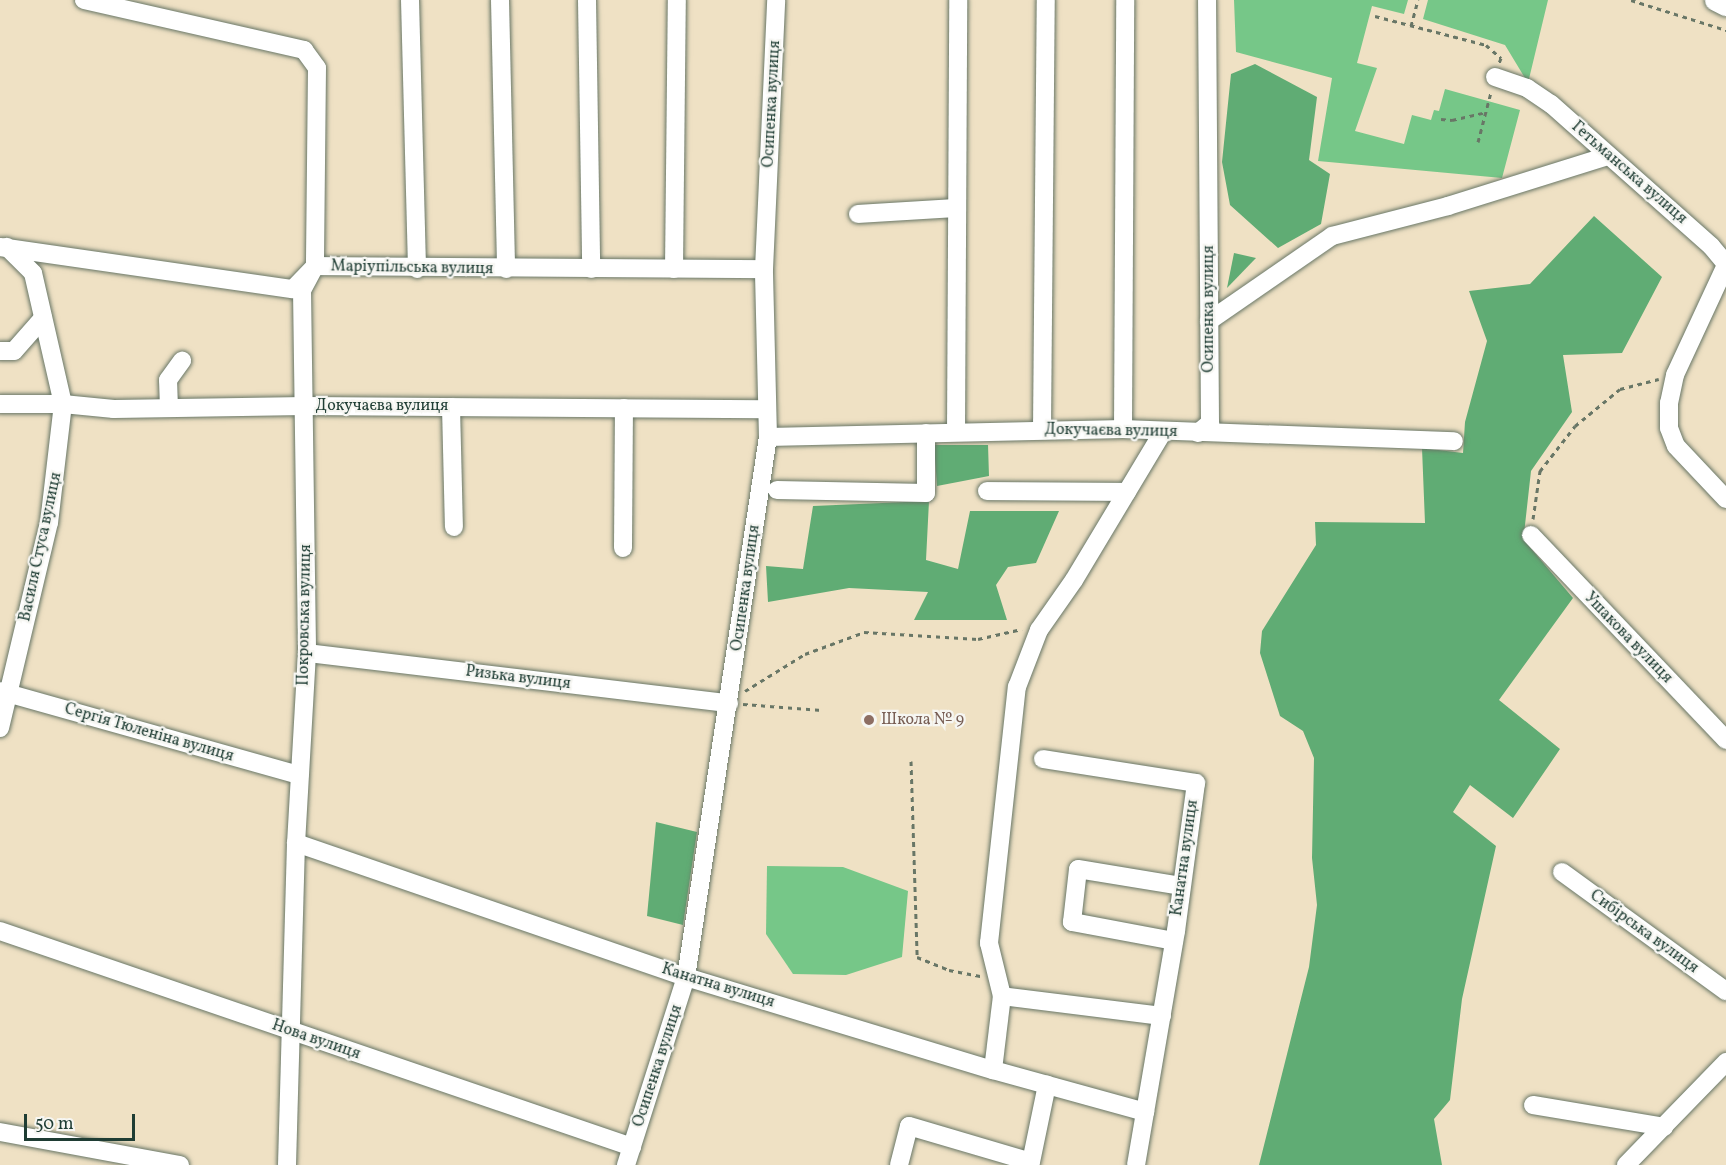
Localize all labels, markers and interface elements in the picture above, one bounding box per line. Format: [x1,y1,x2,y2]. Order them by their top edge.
street label: Осипенка вулиця [759,40,785,168]
street label: Гетьманська вулиця [1567,117,1691,229]
street label: Осипенка вулиця [1199,245,1219,373]
street label: Маріупільська вулиця [331,257,493,279]
street label: Докучаєва вулиця [316,396,448,416]
street label: Докучаєва вулиця [1044,420,1178,442]
street label: Василя Стуса вулиця [16,471,66,623]
street label: Осипенка вулиця [728,524,764,652]
street label: Покровська вулиця [294,544,316,686]
street label: Ушакова вулиця [1580,589,1676,687]
street label: Ризька вулиця [464,662,572,694]
street label: Сергія Тюленіна вулиця [62,700,236,766]
place label: Школа № 9 [881,710,964,730]
marker: Школа № 9 [862,713,876,727]
street label: Канатна вулиця [1167,799,1203,917]
street label: Сибірська вулиця [1586,886,1702,978]
street label: Канатна вулиця [659,960,777,1012]
street label: Осипенка вулиця [629,1002,687,1130]
street label: Нова вулиця [269,1016,363,1064]
scale bar [27,1102,138,1140]
text: 50 m [35,1112,74,1137]

